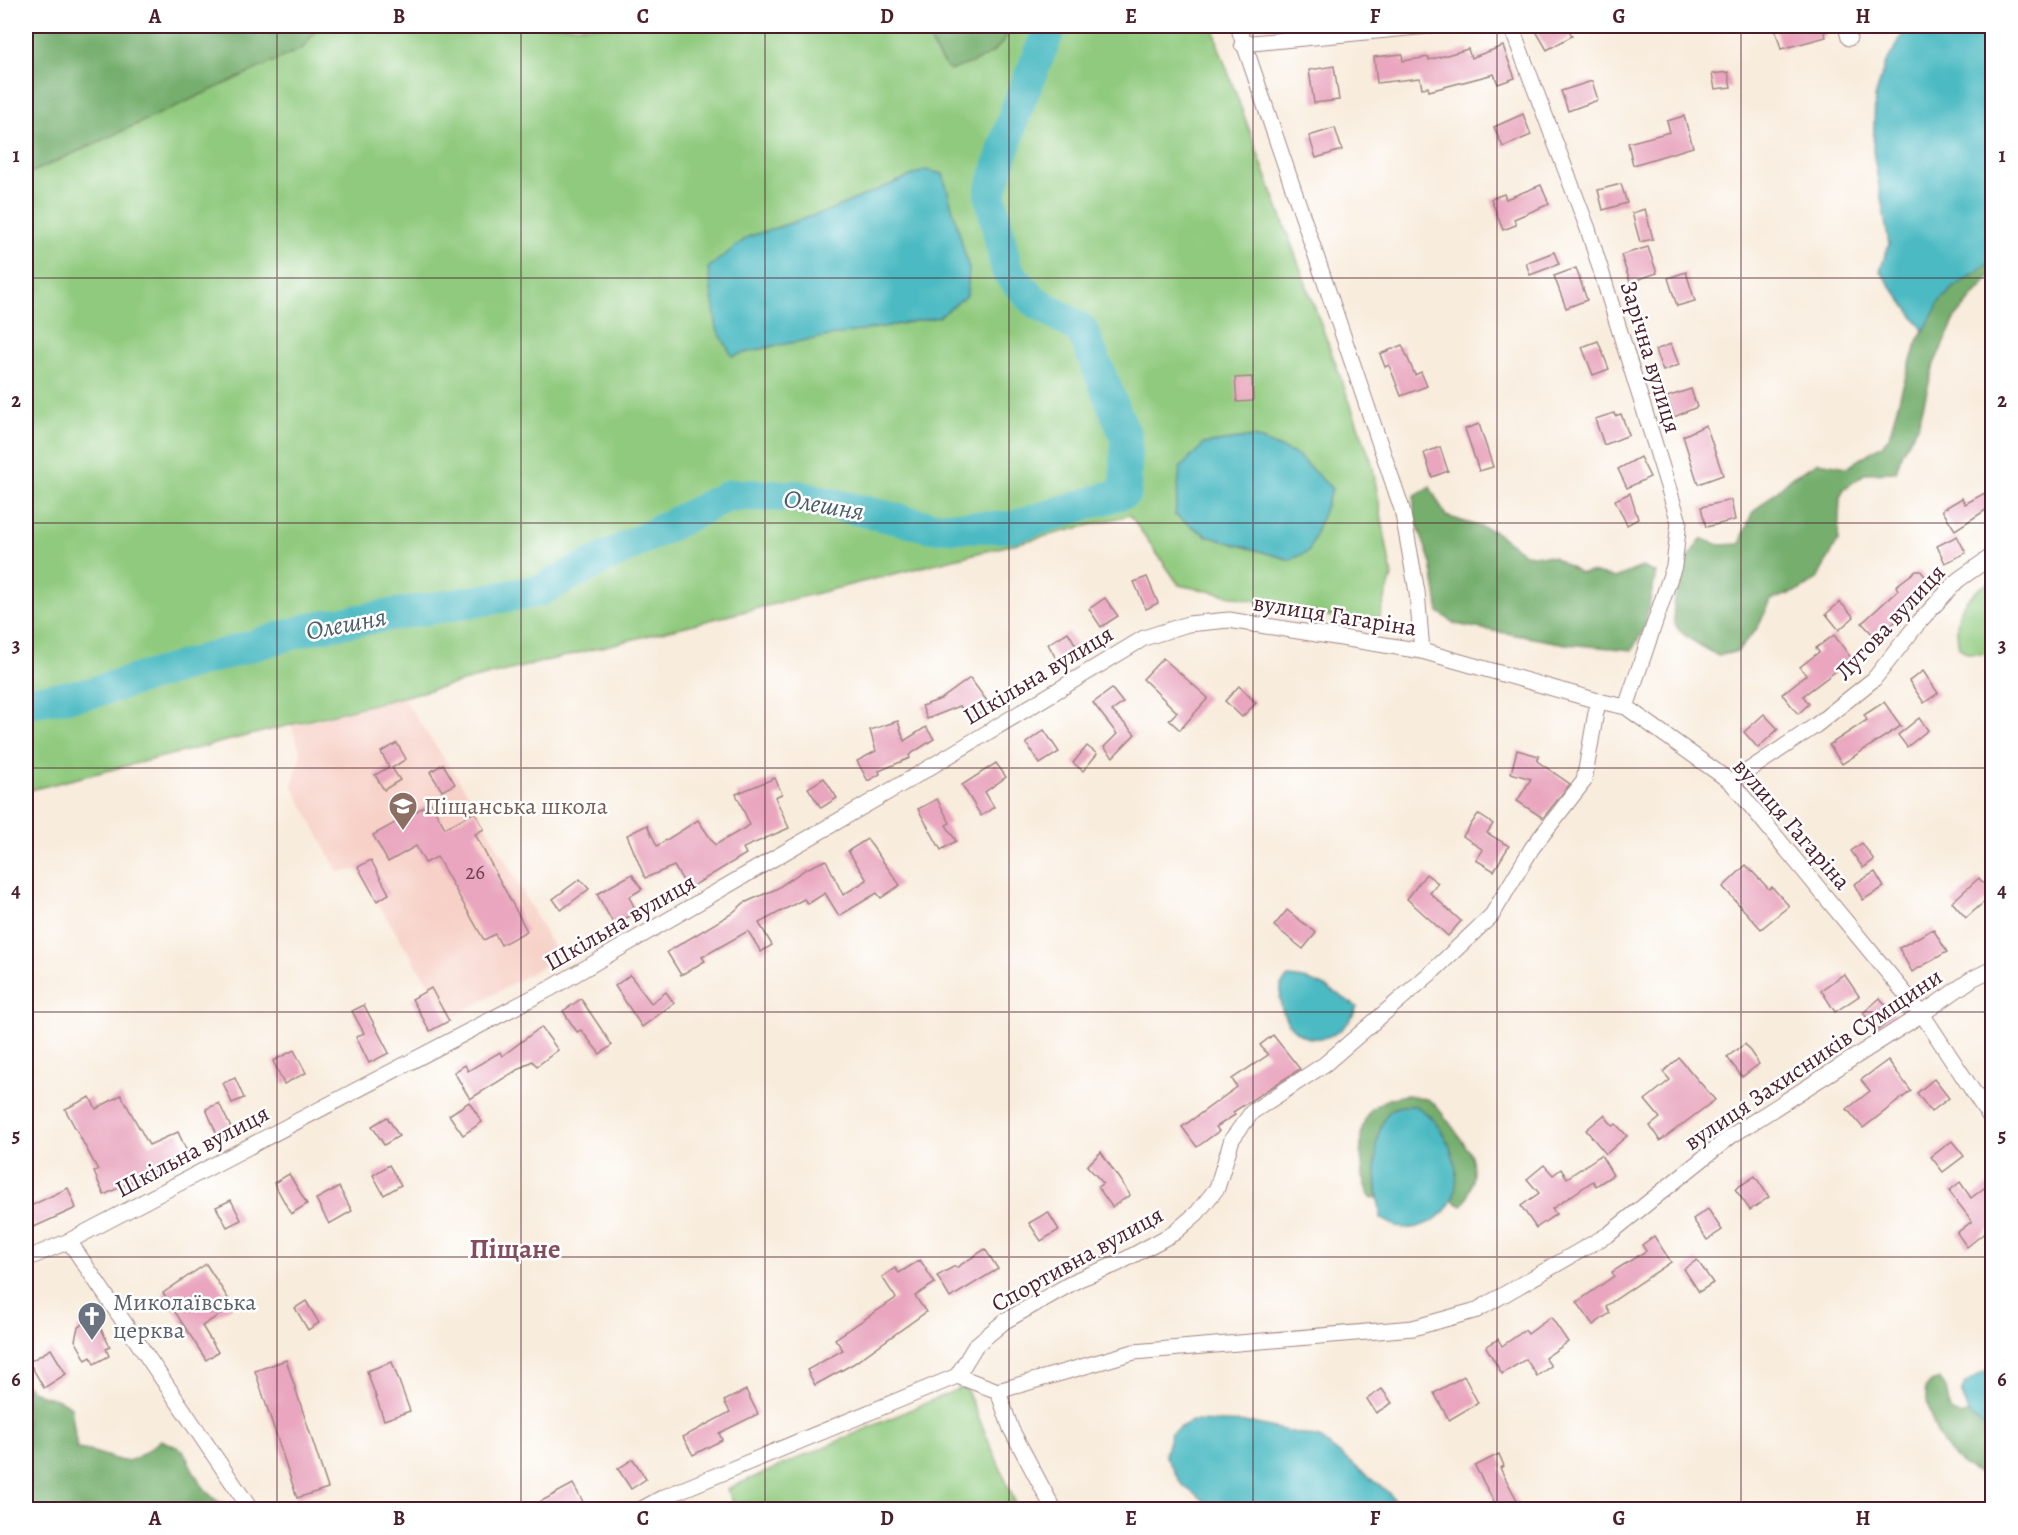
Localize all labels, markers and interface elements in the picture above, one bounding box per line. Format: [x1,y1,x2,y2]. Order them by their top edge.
text: A [148,3,162,30]
text: B [393,3,405,30]
text: C [637,3,649,30]
text: D [880,3,894,30]
text: E [1125,3,1137,30]
text: F [1370,3,1381,30]
text: G [1612,3,1626,30]
text: H [1856,3,1871,30]
text: 1 [12,142,20,169]
text: 1 [1998,142,2006,169]
street label: Зарічна вулиця [1613,277,1689,437]
text: 2 [11,387,21,414]
text: 2 [1997,387,2007,414]
water label: Олешня [781,481,867,529]
street label: Лугова вулиця [1828,557,1952,687]
street label: вулиця Гагаріна [1251,586,1419,644]
water label: Олешня [303,599,389,649]
street label: Шкільна вулиця [957,618,1119,732]
text: 3 [12,632,20,659]
text: 3 [1998,632,2006,659]
street label: вулиця Гагаріна [1726,751,1858,897]
school or university icon: Піщанська школа [387,790,419,832]
place label: Піщанська школа [424,790,608,822]
house number: 26 [465,858,485,886]
street label: Шкільна вулиця [538,866,702,978]
text: 4 [11,877,21,904]
text: 4 [1997,877,2007,904]
street label: вулиця Захисників Сумщини [1678,960,1948,1158]
street label: Шкільна вулиця [109,1097,275,1205]
text: 5 [12,1122,20,1149]
text: 5 [1998,1122,2006,1149]
street label: Спортивна вулиця [985,1198,1169,1320]
district label: Піщане [469,1231,561,1267]
place label: Миколаївська церква [113,1286,256,1346]
church icon: Миколаївська церква [76,1300,108,1342]
text: 6 [11,1366,21,1393]
text: 6 [1997,1366,2007,1393]
text: A [148,1505,162,1532]
text: B [393,1505,405,1532]
text: C [637,1505,649,1532]
text: D [880,1505,894,1532]
text: E [1125,1505,1137,1532]
text: F [1370,1505,1381,1532]
text: G [1612,1505,1626,1532]
text: H [1856,1505,1871,1532]

